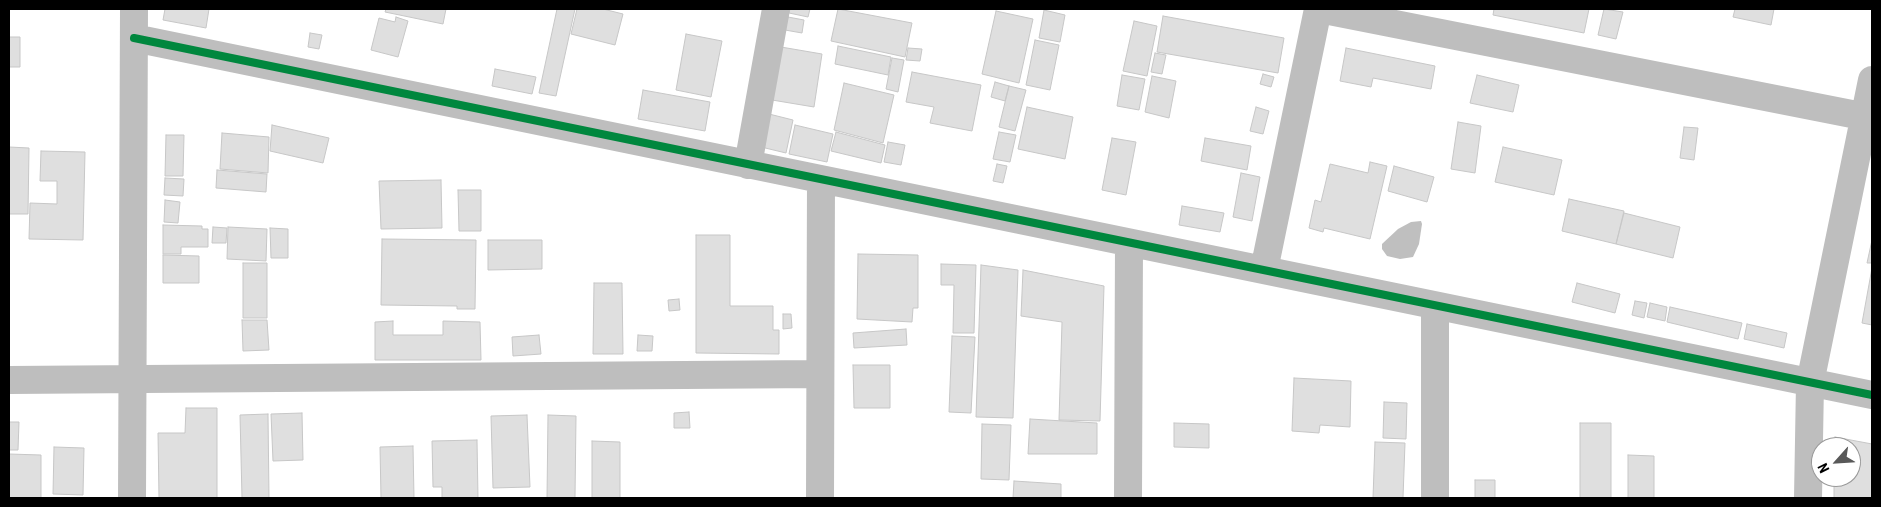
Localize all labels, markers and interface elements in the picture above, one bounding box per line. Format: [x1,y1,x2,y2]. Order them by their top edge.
north arrow [1811,437,1861,487]
text: N [1814,461,1832,476]

